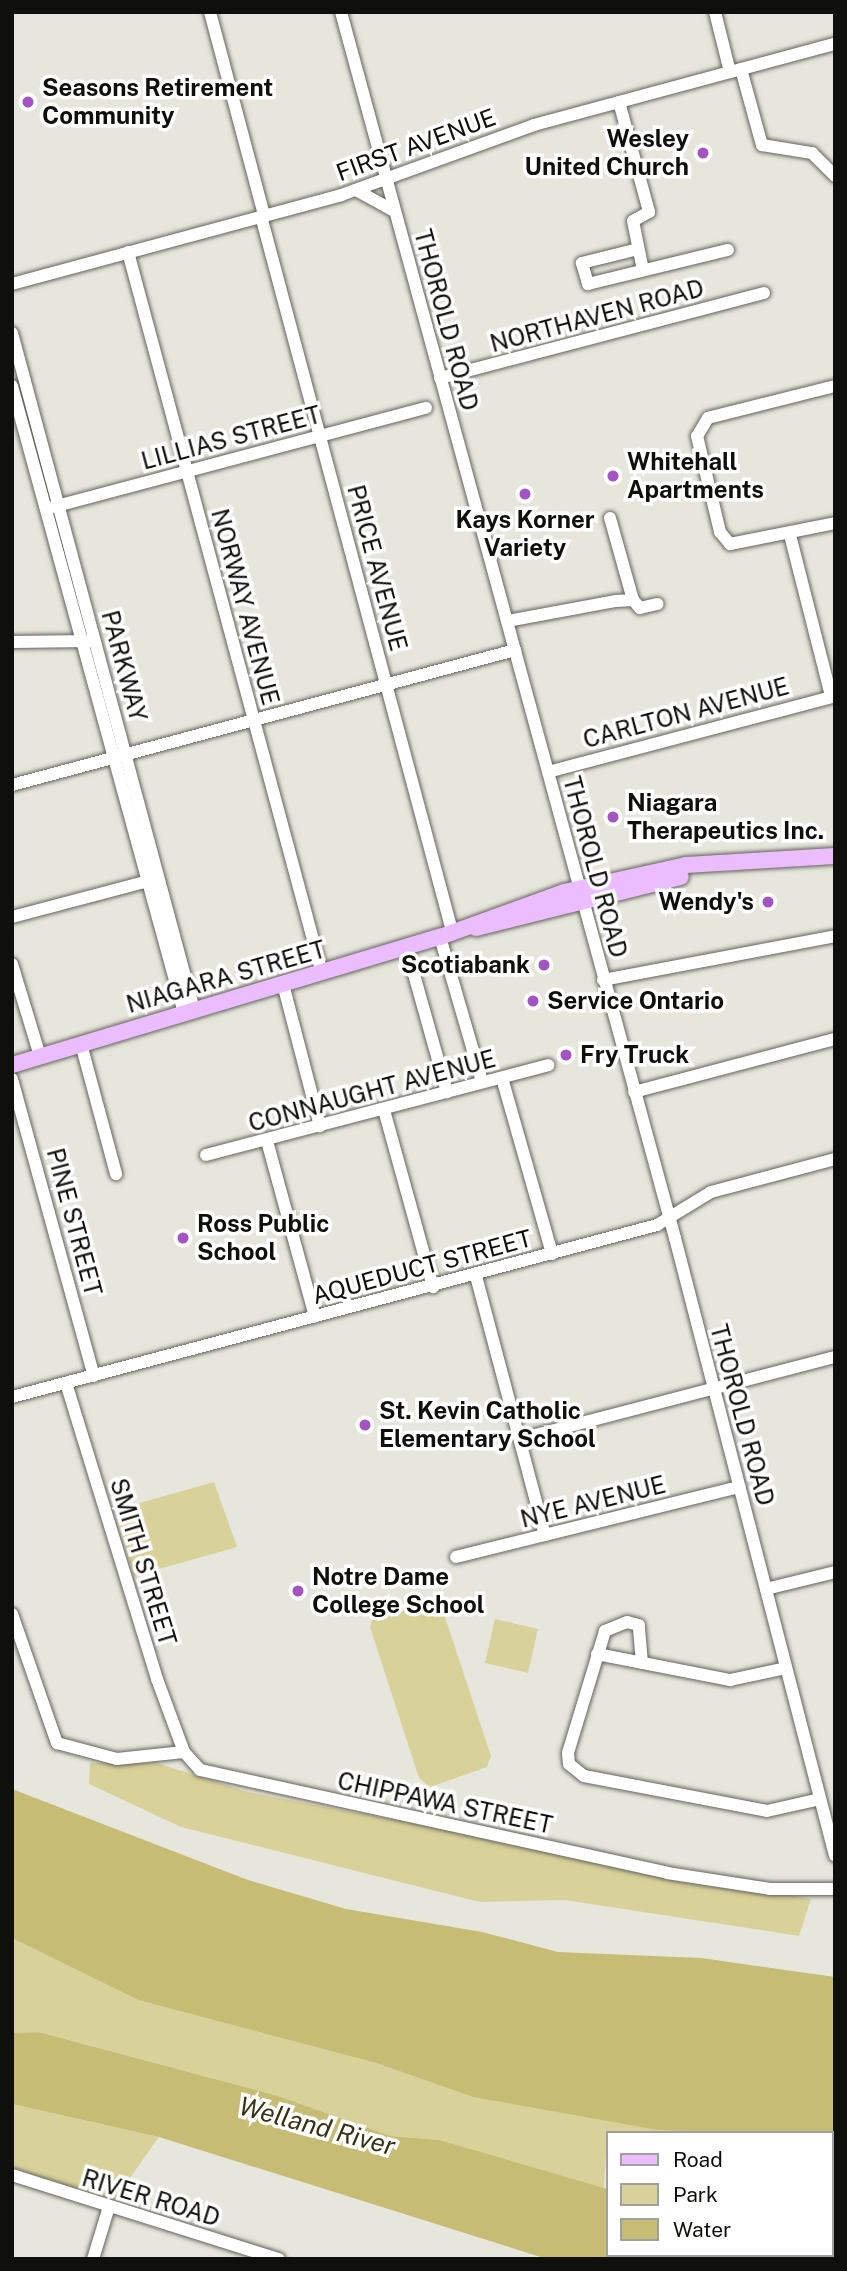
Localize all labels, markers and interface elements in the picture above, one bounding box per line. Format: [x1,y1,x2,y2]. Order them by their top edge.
place label: Seasons Retirement Community [42,74,273,130]
marker: Seasons Retirement Community [20,94,36,110]
street label: FIRST AVENUE [332,103,500,187]
place label: Wesley United Church [525,125,689,181]
marker: Wesley United Church [695,145,711,161]
street label: THOROLD ROAD [408,226,484,414]
street label: NORTHAVEN ROAD [487,274,707,358]
street label: LILLIAS STREET [138,400,324,476]
place label: Whitehall Apartments [627,448,764,504]
marker: Whitehall Apartments [605,468,621,484]
street label: PRICE AVENUE [341,482,413,654]
marker: Kays Korner Variety [517,486,533,502]
street label: NORWAY AVENUE [205,506,285,708]
place label: Kays Korner Variety [455,506,595,562]
street label: PARKWAY [95,607,153,725]
street label: CARLTON AVENUE [580,672,792,754]
street label: THOROLD ROAD [557,773,633,961]
place label: Niagara Therapeutics Inc. [627,789,824,845]
marker: Niagara Therapeutics Inc. [605,809,621,825]
place label: Wendy's [658,888,754,916]
marker: Wendy's [760,894,776,910]
street label: NIAGARA STREET [123,935,329,1019]
place label: Scotiabank [401,951,530,979]
marker: Scotiabank [536,957,552,973]
place label: Service Ontario [547,987,724,1015]
marker: Service Ontario [525,993,541,1009]
place label: Fry Truck [580,1041,689,1069]
street label: CONNAUGHT AVENUE [245,1044,499,1138]
marker: Fry Truck [558,1047,574,1063]
street label: PINE STREET [40,1145,108,1299]
place label: Ross Public School [197,1210,330,1266]
street label: AQUEDUCT STREET [309,1224,535,1310]
marker: Ross Public School [175,1230,191,1246]
street label: THOROLD ROAD [704,1321,780,1509]
place label: St. Kevin Catholic Elementary School [379,1397,596,1453]
marker: St. Kevin Catholic Elementary School [357,1417,373,1433]
street label: NYE AVENUE [517,1470,669,1534]
street label: SMITH STREET [104,1475,182,1649]
place label: Notre Dame College School [312,1563,485,1619]
marker: Notre Dame College School [290,1583,306,1599]
street label: CHIPPAWA STREET [335,1766,555,1840]
water label: Welland River [235,2090,399,2162]
legend [606,2131,833,2257]
text: Road [673,2147,723,2172]
street label: RIVER ROAD [79,2163,223,2233]
text: Park [673,2182,718,2207]
text: Water [673,2217,731,2242]

